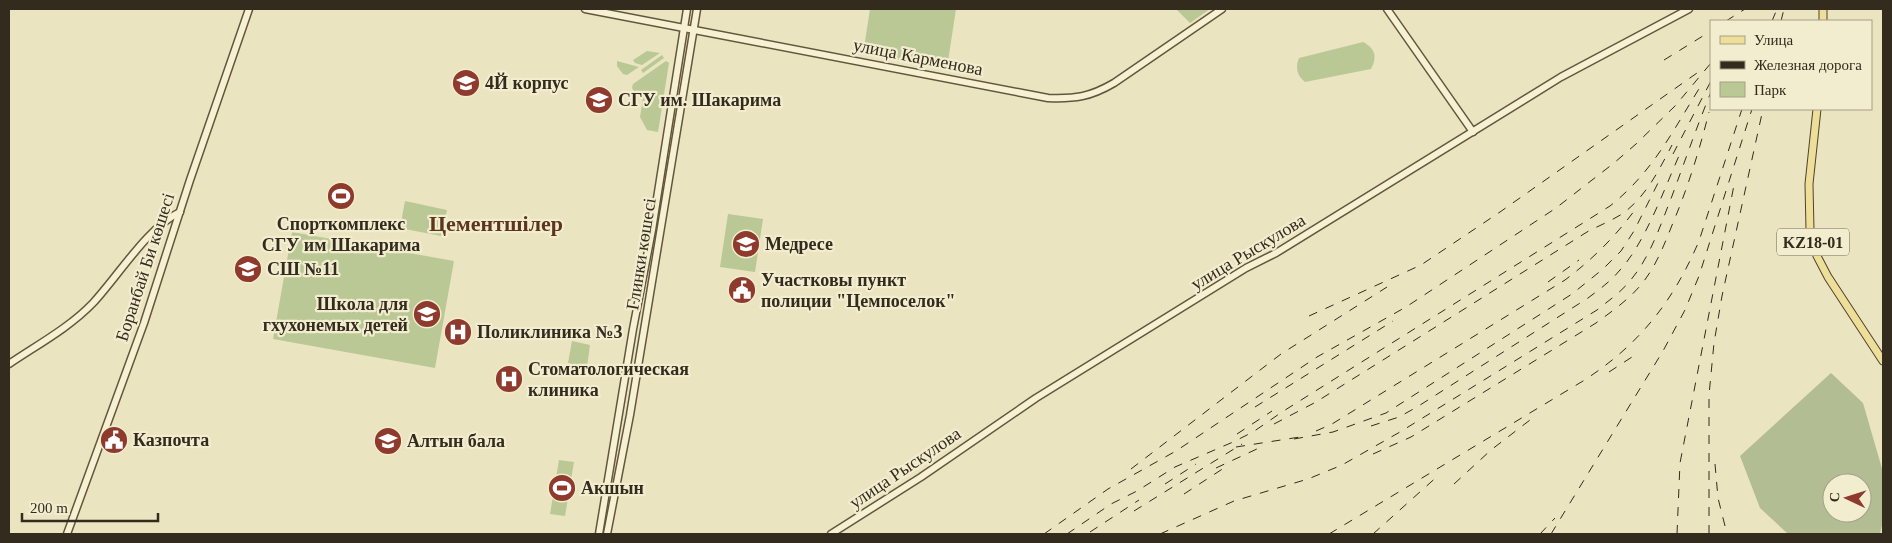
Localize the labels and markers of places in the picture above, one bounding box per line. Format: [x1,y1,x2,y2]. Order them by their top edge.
school or university icon: 4Й корпус [451,68,481,98]
place label: 4Й корпус [485,72,568,93]
school or university icon: СГУ им. Шакарима [584,85,614,115]
place label: СГУ им. Шакарима [618,90,781,110]
sports icon: Спорткомплекс СГУ им Шакарима [326,181,356,211]
place label: Спорткомплекс СГУ им Шакарима [262,214,420,255]
school or university icon: Медресе [731,229,761,259]
place label: Медресе [765,234,833,254]
school or university icon: СШ №11 [233,254,263,284]
place label: СШ №11 [267,259,339,279]
place label: Участковы пункт полиции "Цемпоселок" [761,270,956,311]
public building icon: Участковы пункт полиции "Цемпоселок" [727,275,757,305]
place label: Школа для гхухонемых детей [263,294,408,335]
school or university icon: Школа для гхухонемых детей [412,299,442,329]
hospital icon: Поликлиника №3 [443,317,473,347]
place label: Поликлиника №3 [477,322,623,342]
place label: Стоматологическая клиника [528,359,689,400]
hospital icon: Стоматологическая клиника [494,364,524,394]
public building icon: Казпочта [99,425,129,455]
school or university icon: Алтын бала [373,426,403,456]
place label: Казпочта [133,430,209,450]
place label: Алтын бала [407,431,505,451]
sports icon: Акшын [547,473,577,503]
place label: Акшын [581,478,644,498]

